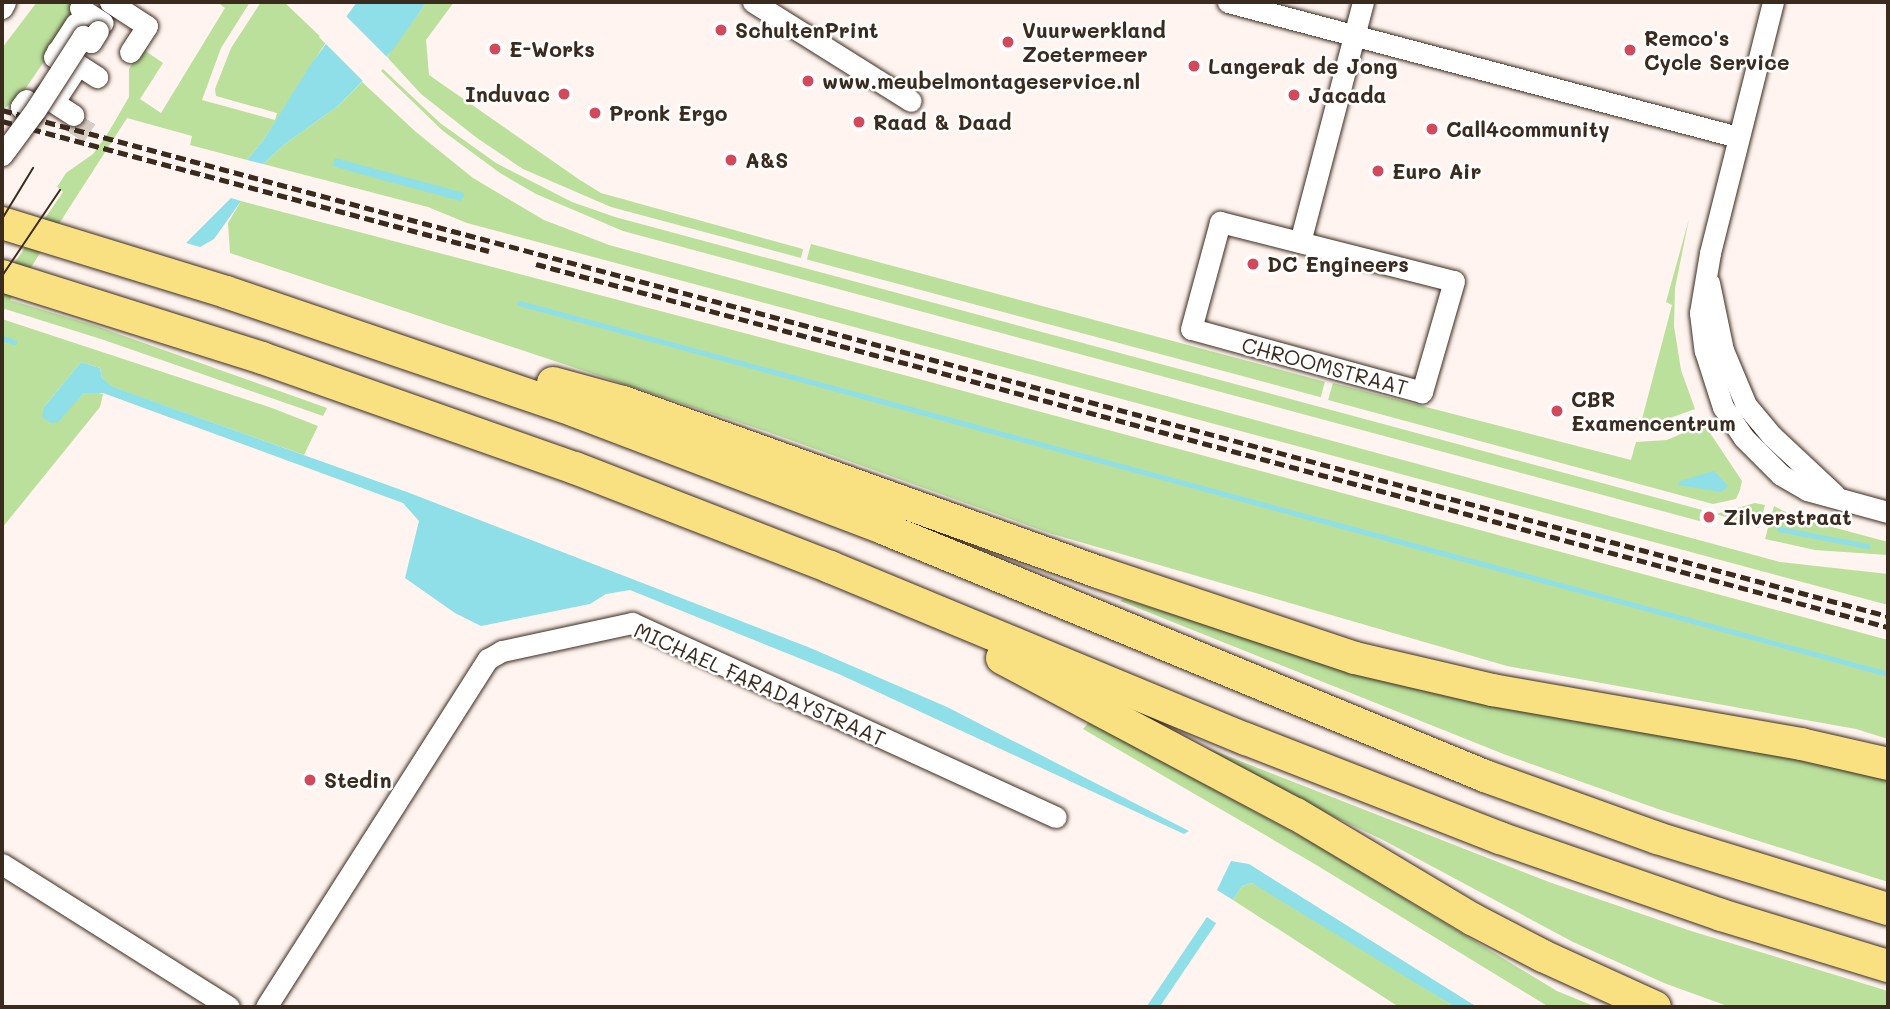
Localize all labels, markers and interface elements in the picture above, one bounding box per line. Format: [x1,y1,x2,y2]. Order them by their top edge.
place label: SchultenPrint [735,17,878,43]
place label: Vuurwerkland Zoetermeer [1022,17,1166,67]
marker: SchultenPrint [713,22,729,38]
place label: Remco's Cycle Service [1644,25,1789,75]
marker: Vuurwerkland Zoetermeer [1000,34,1016,50]
place label: E-Works [509,36,595,62]
marker: E-Works [487,41,503,57]
marker: Remco's Cycle Service [1622,42,1638,58]
place label: Langerak de Jong [1208,53,1397,79]
marker: Langerak de Jong [1186,58,1202,74]
place label: www.meubelmontageservice.nl [822,68,1140,94]
marker: www.meubelmontageservice.nl [800,73,816,89]
place label: Induvac [465,81,550,107]
place label: Jacada [1308,82,1386,108]
marker: Induvac [556,86,572,102]
marker: Jacada [1286,87,1302,103]
place label: Pronk Ergo [609,100,728,126]
marker: Pronk Ergo [587,105,603,121]
place label: Raad & Daad [873,109,1012,135]
marker: Raad & Daad [851,114,867,130]
place label: Call4community [1446,116,1610,142]
marker: Call4community [1424,121,1440,137]
place label: A&S [745,147,789,173]
marker: A&S [723,152,739,168]
place label: Euro Air [1392,158,1481,184]
marker: Euro Air [1370,163,1386,179]
place label: DC Engineers [1267,251,1409,277]
marker: DC Engineers [1245,256,1261,272]
street label: CHROOMSTRAAT [1239,332,1411,400]
place label: CBR Examencentrum [1571,386,1736,436]
marker: CBR Examencentrum [1549,403,1565,419]
place label: Zilverstraat [1723,504,1851,530]
marker: Zilverstraat [1701,509,1717,525]
street label: MICHAEL FARADAYSTRAAT [630,617,890,751]
place label: Stedin [324,767,391,793]
marker: Stedin [302,772,318,788]

